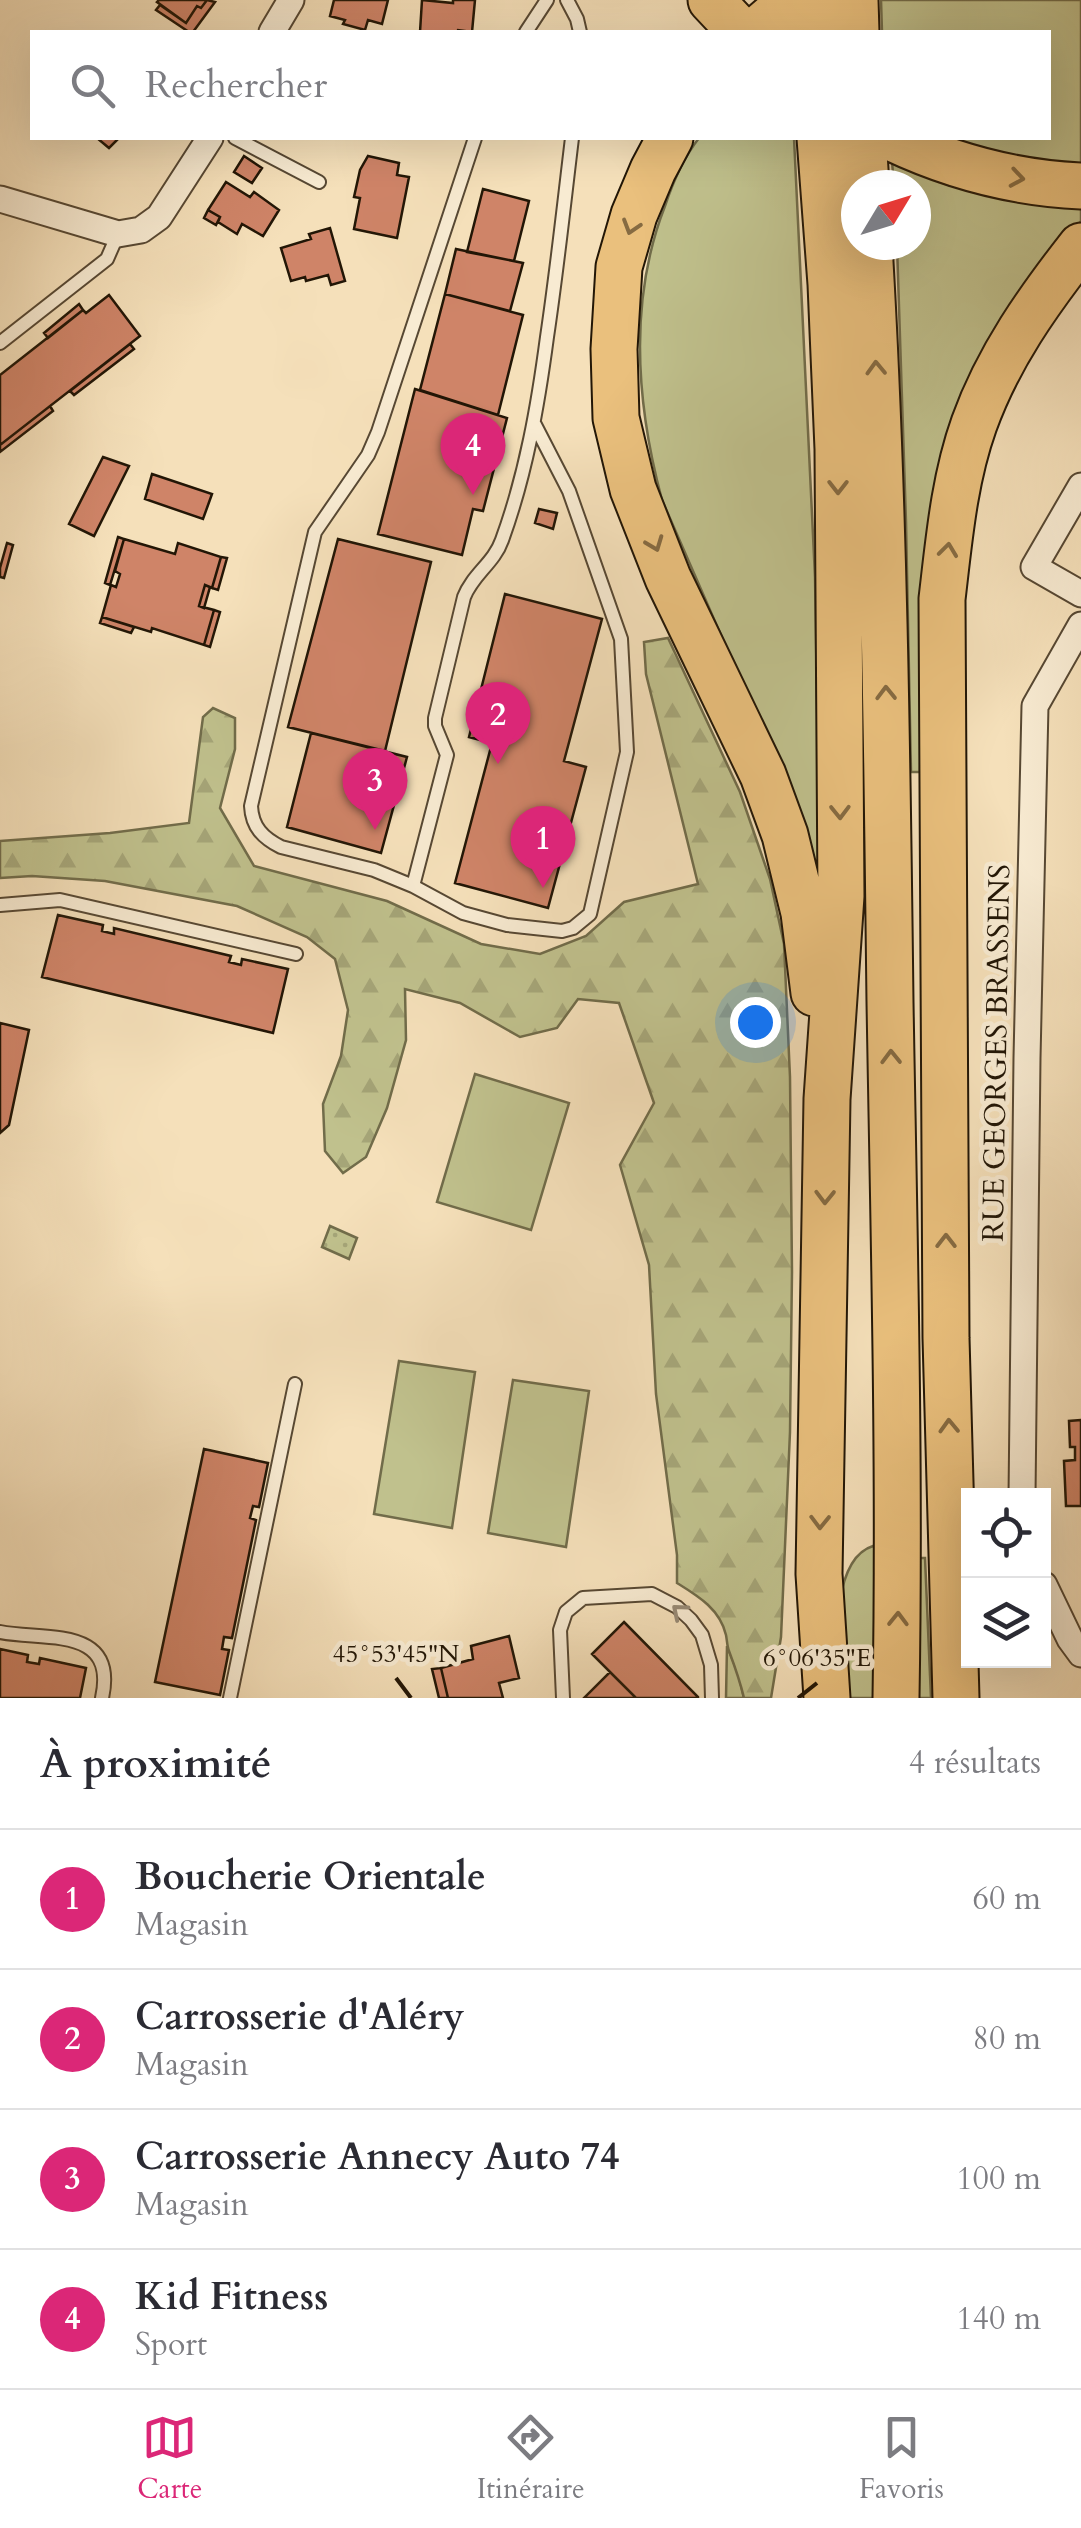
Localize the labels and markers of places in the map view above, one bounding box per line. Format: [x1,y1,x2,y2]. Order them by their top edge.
pin: 4 [440,412,506,495]
pin: 2 [466,682,530,764]
pin: 3 [342,748,408,830]
pin: 1 [510,806,576,888]

